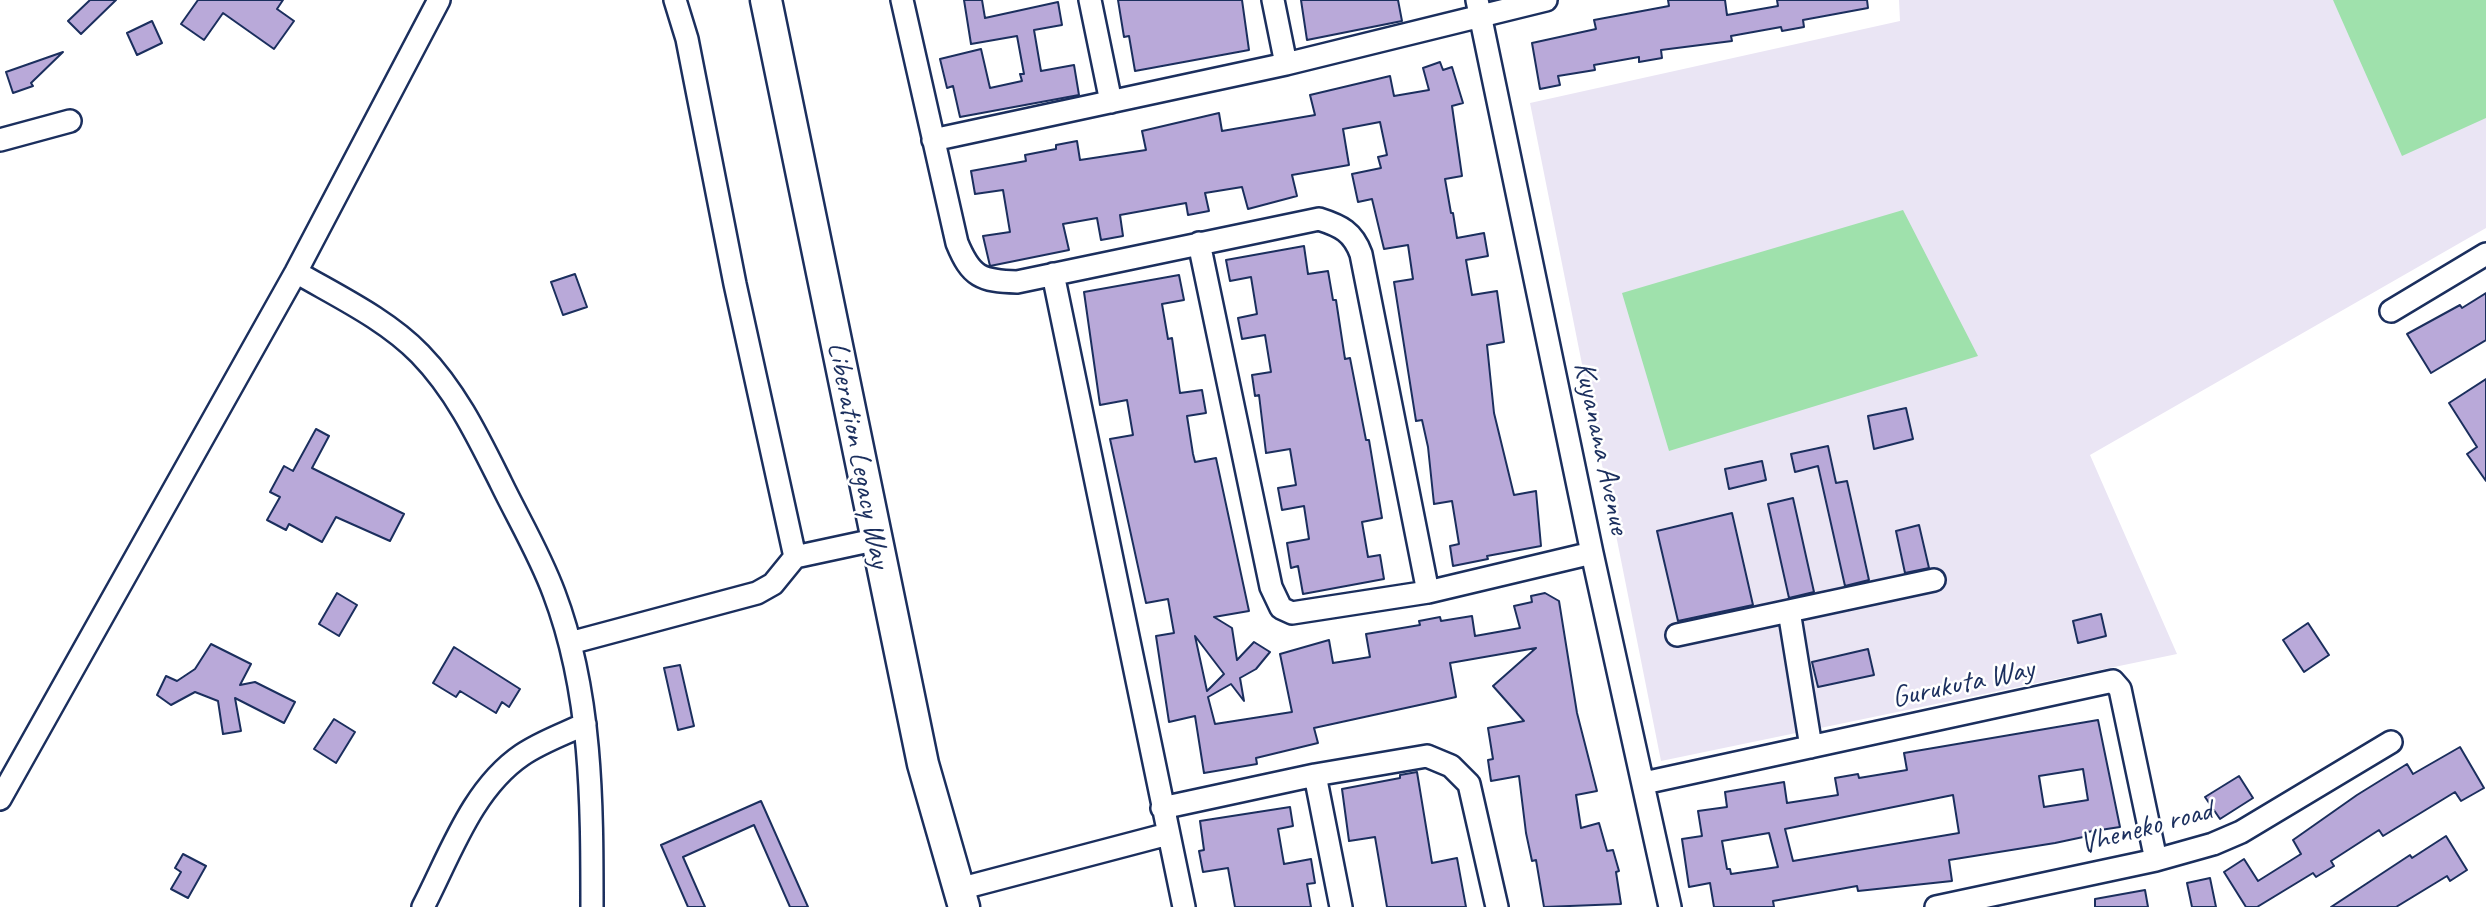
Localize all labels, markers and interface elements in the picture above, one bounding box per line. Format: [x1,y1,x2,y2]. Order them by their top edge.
street label: Liberation Legacy Way [818,339,898,571]
street label: Kuyanana Avenue [1565,359,1637,537]
street label: Gurukuta Way [1889,651,2037,717]
street label: Vheneko road [2076,793,2216,863]

